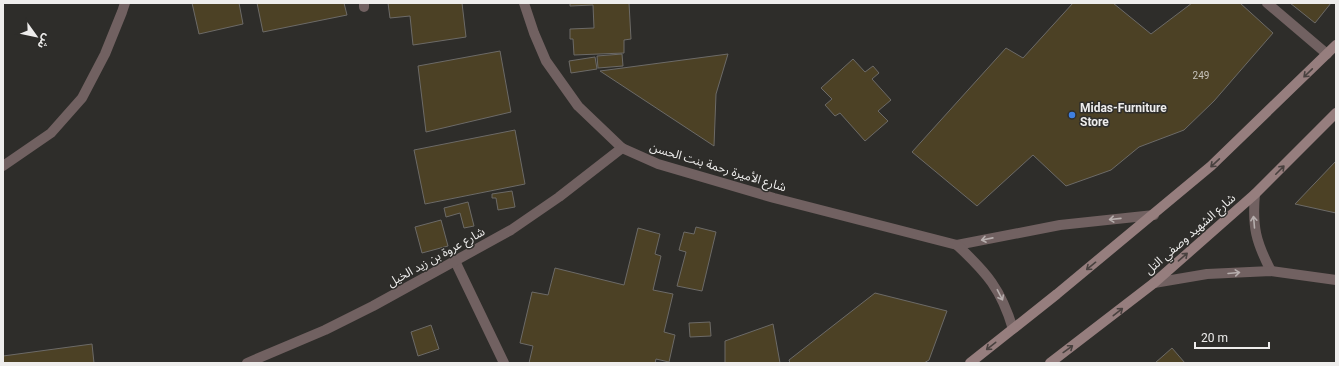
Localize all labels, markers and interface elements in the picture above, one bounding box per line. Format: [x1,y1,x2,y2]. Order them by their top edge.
north arrow [16,16,56,56]
text: ش [34,31,54,51]
one-way arrow [1303,68,1313,78]
house number: 249 [1193,70,1209,81]
place label: Midas-Furniture Store [1080,101,1167,129]
marker: Midas-Furniture Store [1067,110,1077,120]
street label: شارع الأميرة رحمة بنت الحسن [648,140,788,196]
one-way arrow [1210,158,1220,167]
one-way arrow [1275,165,1284,175]
street label: شارع الشهيد وصفي التل [1142,191,1240,279]
one-way arrow [1109,216,1122,223]
one-way arrow [1250,216,1258,229]
street label: شارع عروة بن زيد الخيل [385,224,488,291]
one-way arrow [981,235,994,243]
one-way arrow [1178,253,1189,262]
one-way arrow [1086,262,1097,271]
one-way arrow [1228,269,1241,277]
one-way arrow [997,289,1004,301]
one-way arrow [1112,307,1123,316]
scale bar [1195,324,1269,350]
text: 20 m [1201,331,1228,345]
one-way arrow [986,342,997,350]
one-way arrow [1063,345,1074,353]

